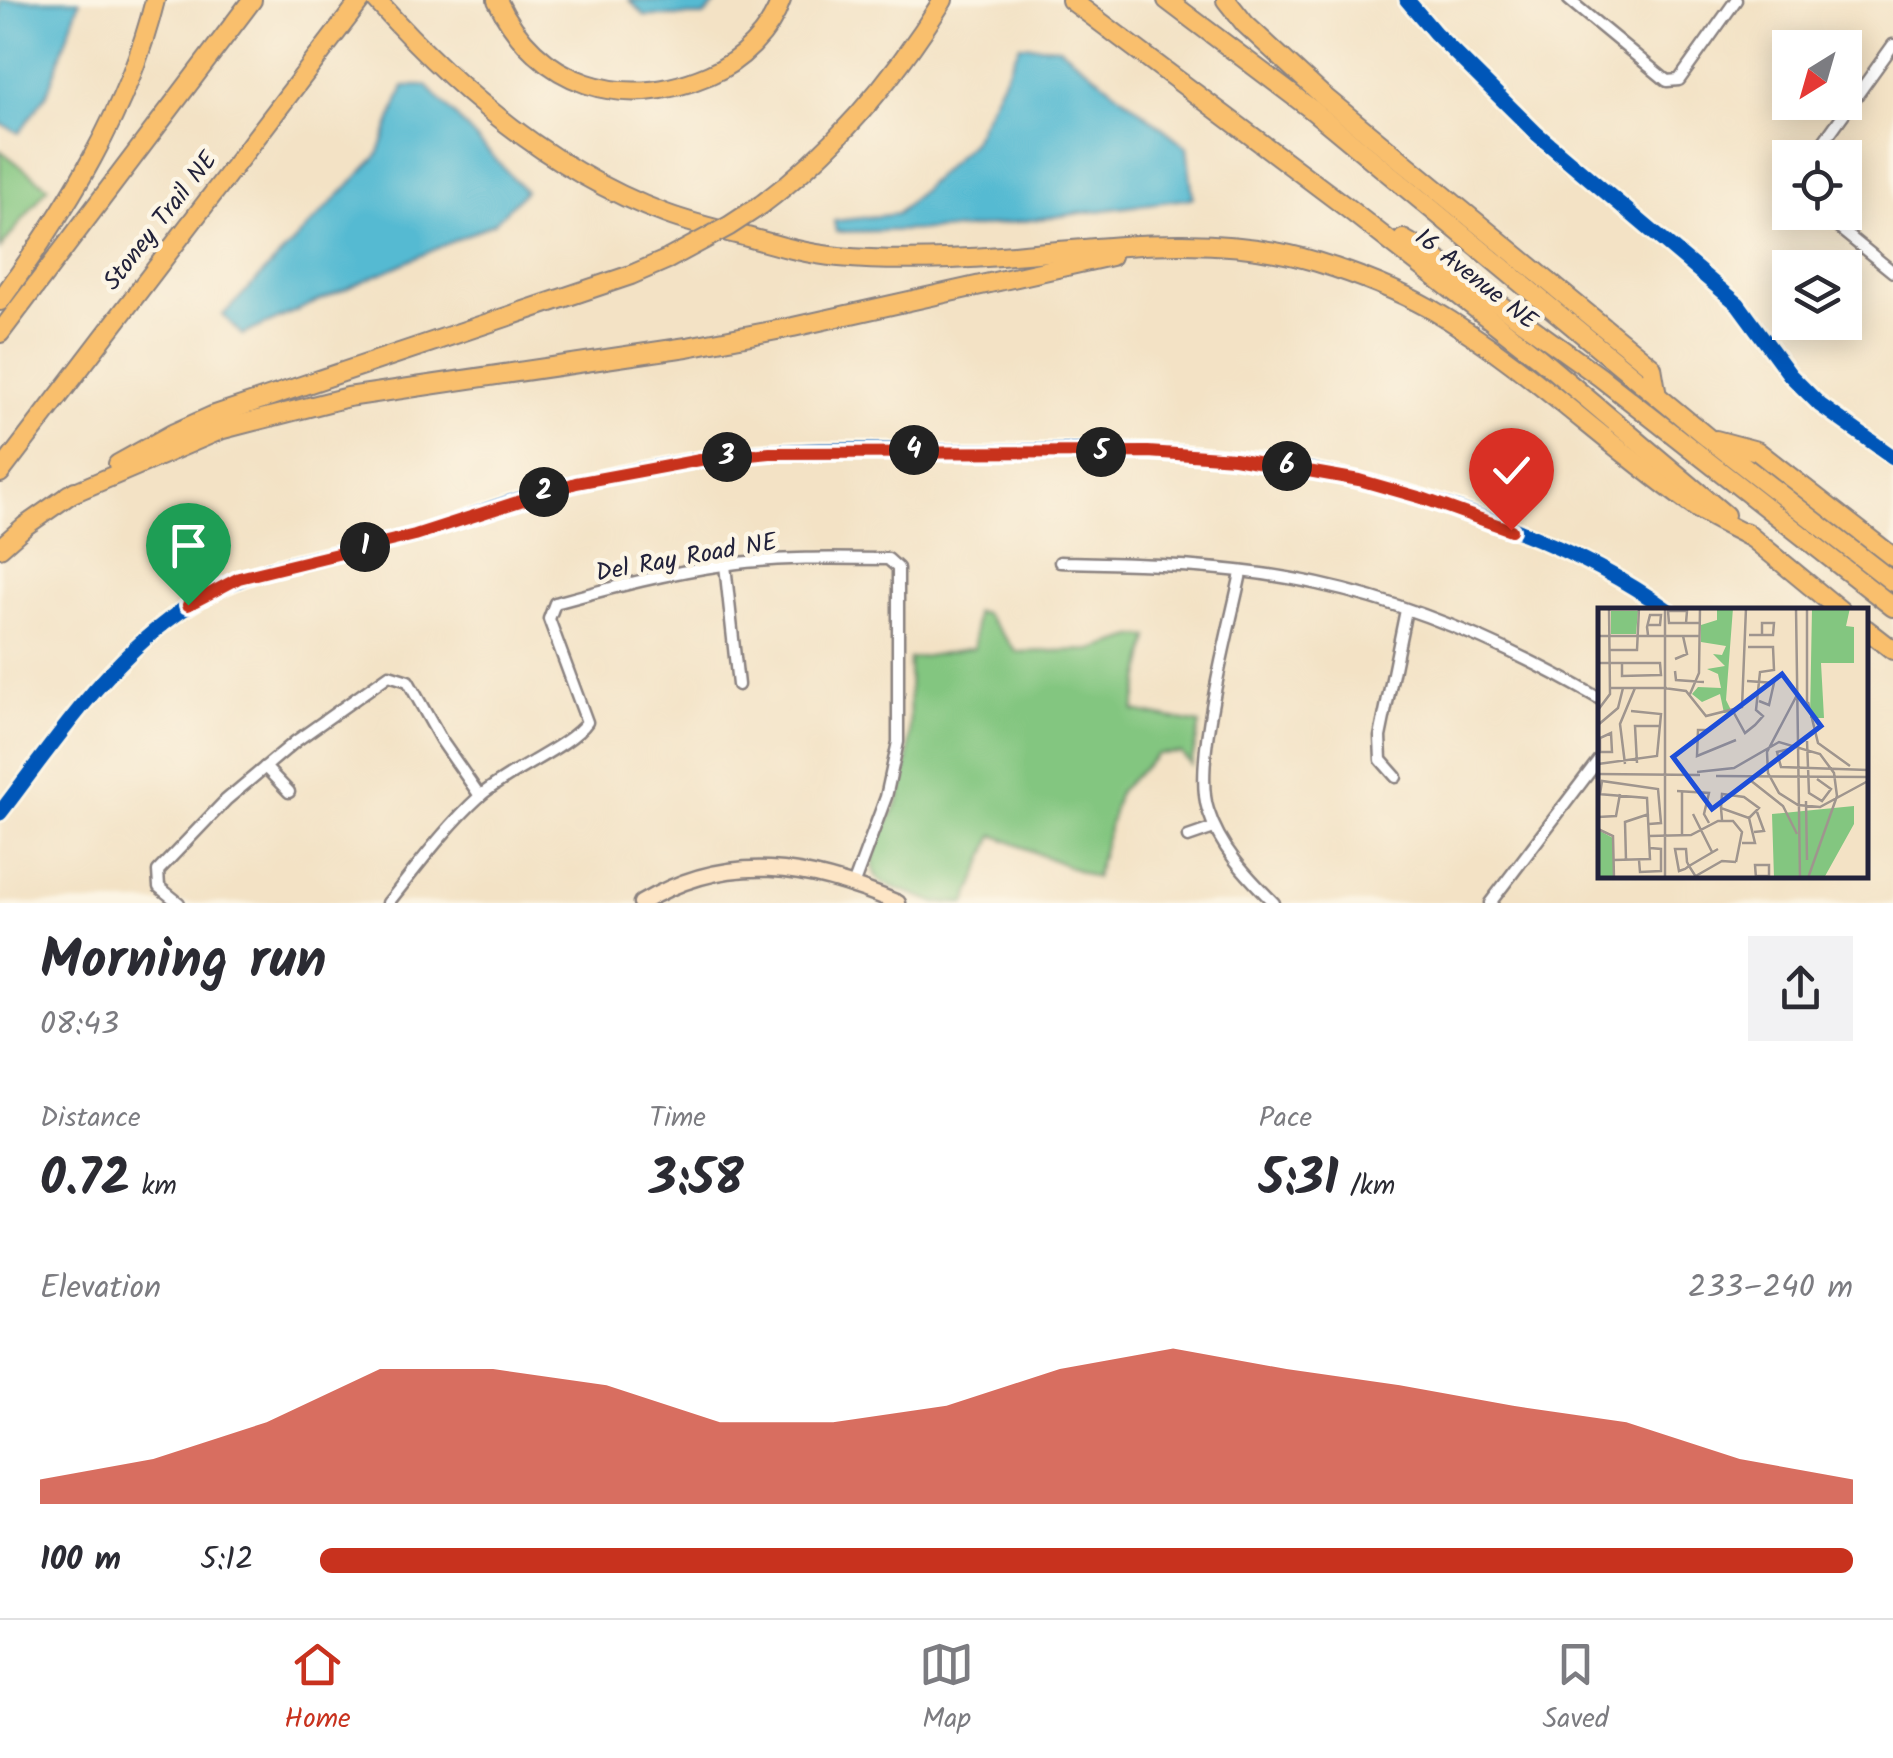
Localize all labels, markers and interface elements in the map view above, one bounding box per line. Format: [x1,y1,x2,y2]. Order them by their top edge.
north arrow [1772,30,1862,120]
map controls [1772,30,1862,340]
button: locate [1772,140,1862,230]
street label: Stoney Trail NE [93,142,229,300]
street label: 16 Avenue NE [1406,219,1547,341]
button: layers [1772,250,1862,340]
pin: 4 [889,425,939,475]
text: 4 [906,427,922,472]
pin: 5 [1076,427,1126,477]
pin [1469,428,1554,531]
text: 5 [1094,429,1108,474]
pin: 3 [702,432,752,482]
text: 3 [719,434,735,479]
pin: 6 [1262,441,1312,491]
text: 6 [1279,443,1295,488]
icon: check [1484,443,1539,498]
pin: 2 [519,467,569,517]
text: 2 [536,469,552,514]
pin [146,503,231,606]
icon: arrive [161,518,216,573]
pin: 1 [340,522,390,572]
street label: Del Ray Road NE [593,522,781,594]
text: 1 [361,524,369,569]
inset map [1598,608,1868,878]
text: Morning run [40,919,327,1006]
button: share [1748,936,1853,1041]
text: 08:43 [40,1000,119,1051]
text: Distance [40,1096,141,1141]
text: Time [649,1096,706,1141]
text: Pace [1259,1096,1312,1141]
text: 0.72 [40,1141,130,1221]
text: 3:58 [649,1141,744,1221]
text: 5:31 [1259,1141,1339,1221]
text: km [130,1164,177,1209]
text: /km [1339,1164,1395,1209]
text: Elevation [40,1263,161,1314]
text: 233–240 m [1688,1263,1853,1314]
text: 100 m [40,1535,121,1586]
text: 5:12 [200,1535,254,1586]
tab: Home [284,1637,351,1742]
tab: Map [919,1637,974,1742]
tab: Saved [1542,1637,1609,1742]

